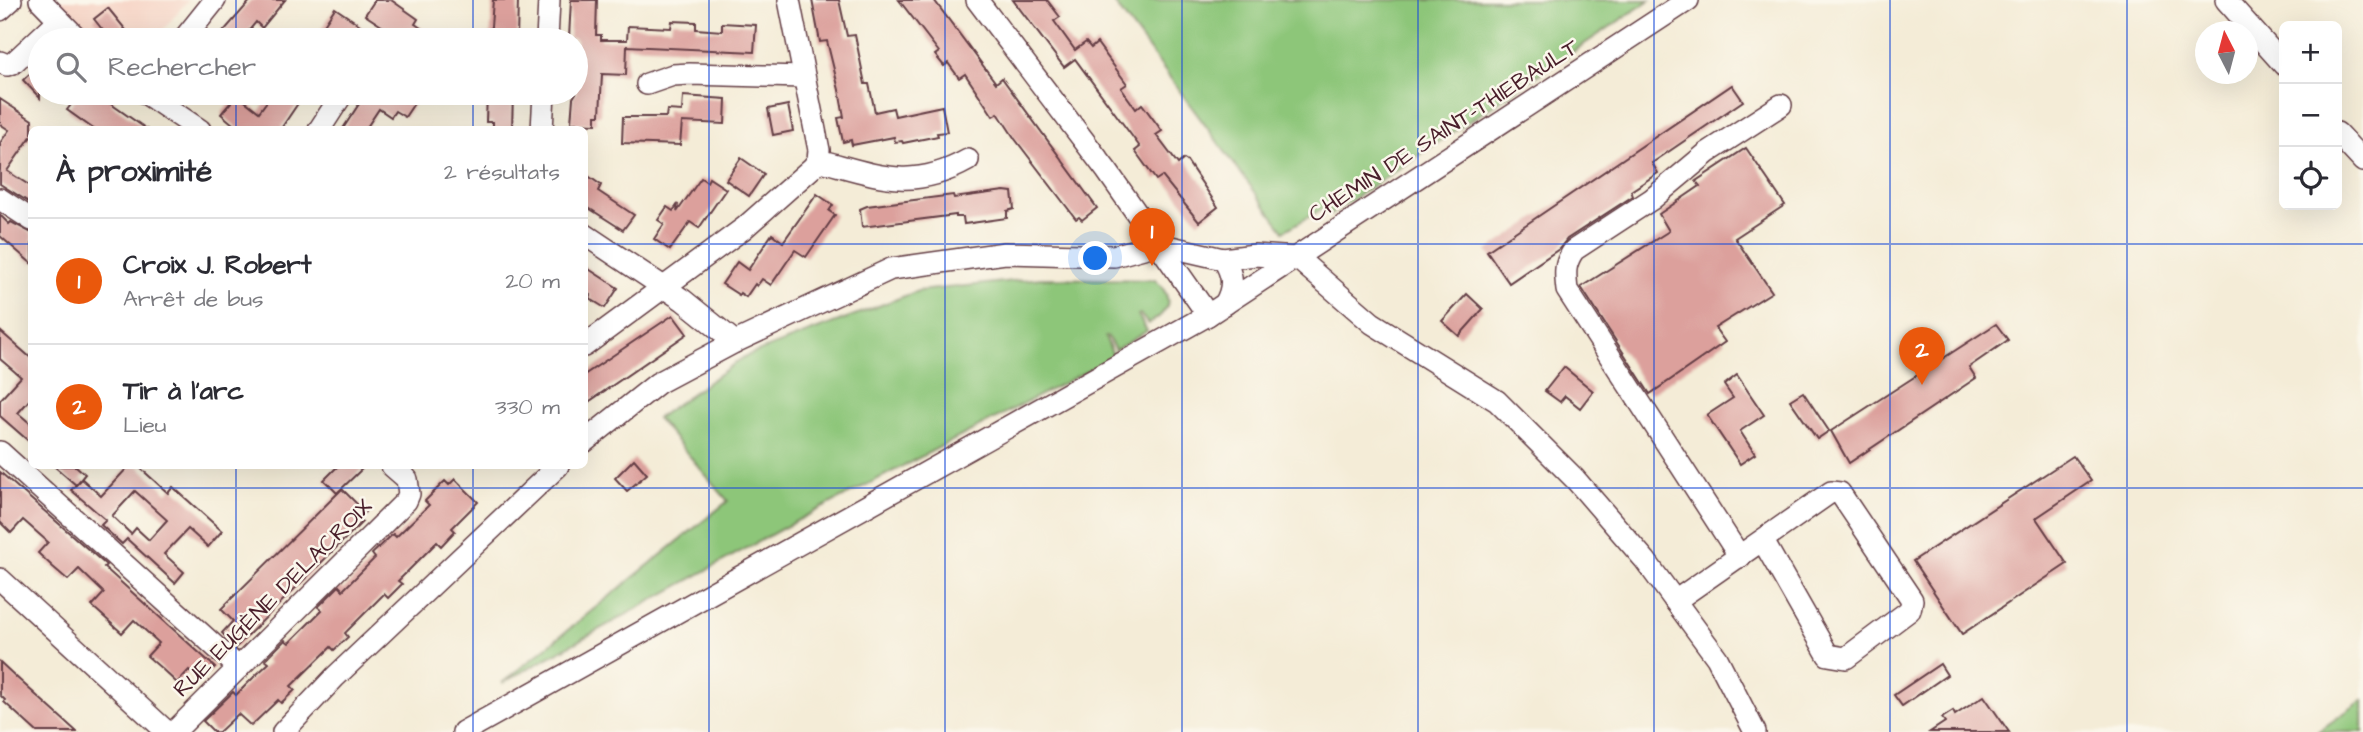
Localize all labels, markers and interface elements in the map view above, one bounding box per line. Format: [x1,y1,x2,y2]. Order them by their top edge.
north arrow [2195,21,2258,84]
map controls [2279,21,2342,210]
button: + [2279,21,2342,84]
search box [28,28,588,105]
street label: CHEMIN DE SAINT-THIEBAULT [1302,31,1585,230]
icon: search [52,48,90,86]
text: Rechercher [108,49,256,85]
button: − [2279,84,2342,147]
button: locate [2279,147,2342,210]
text: À proximité [56,151,212,193]
text: 2 résultats [444,156,560,188]
pin: 1 [1129,208,1175,266]
your location [1078,241,1112,275]
text: Croix J. Robert [123,247,311,283]
text: 1 [78,265,80,297]
text: 20 m [505,265,560,297]
text: Arrêt de bus [123,283,264,315]
pin: 2 [1899,327,1945,385]
text: Tir à l'arc [123,373,244,409]
text: 2 [72,391,86,423]
text: 330 m [495,391,560,423]
text: Lieu [123,409,167,441]
street label: RUE EUGÈNE DELACROIX [166,491,380,704]

